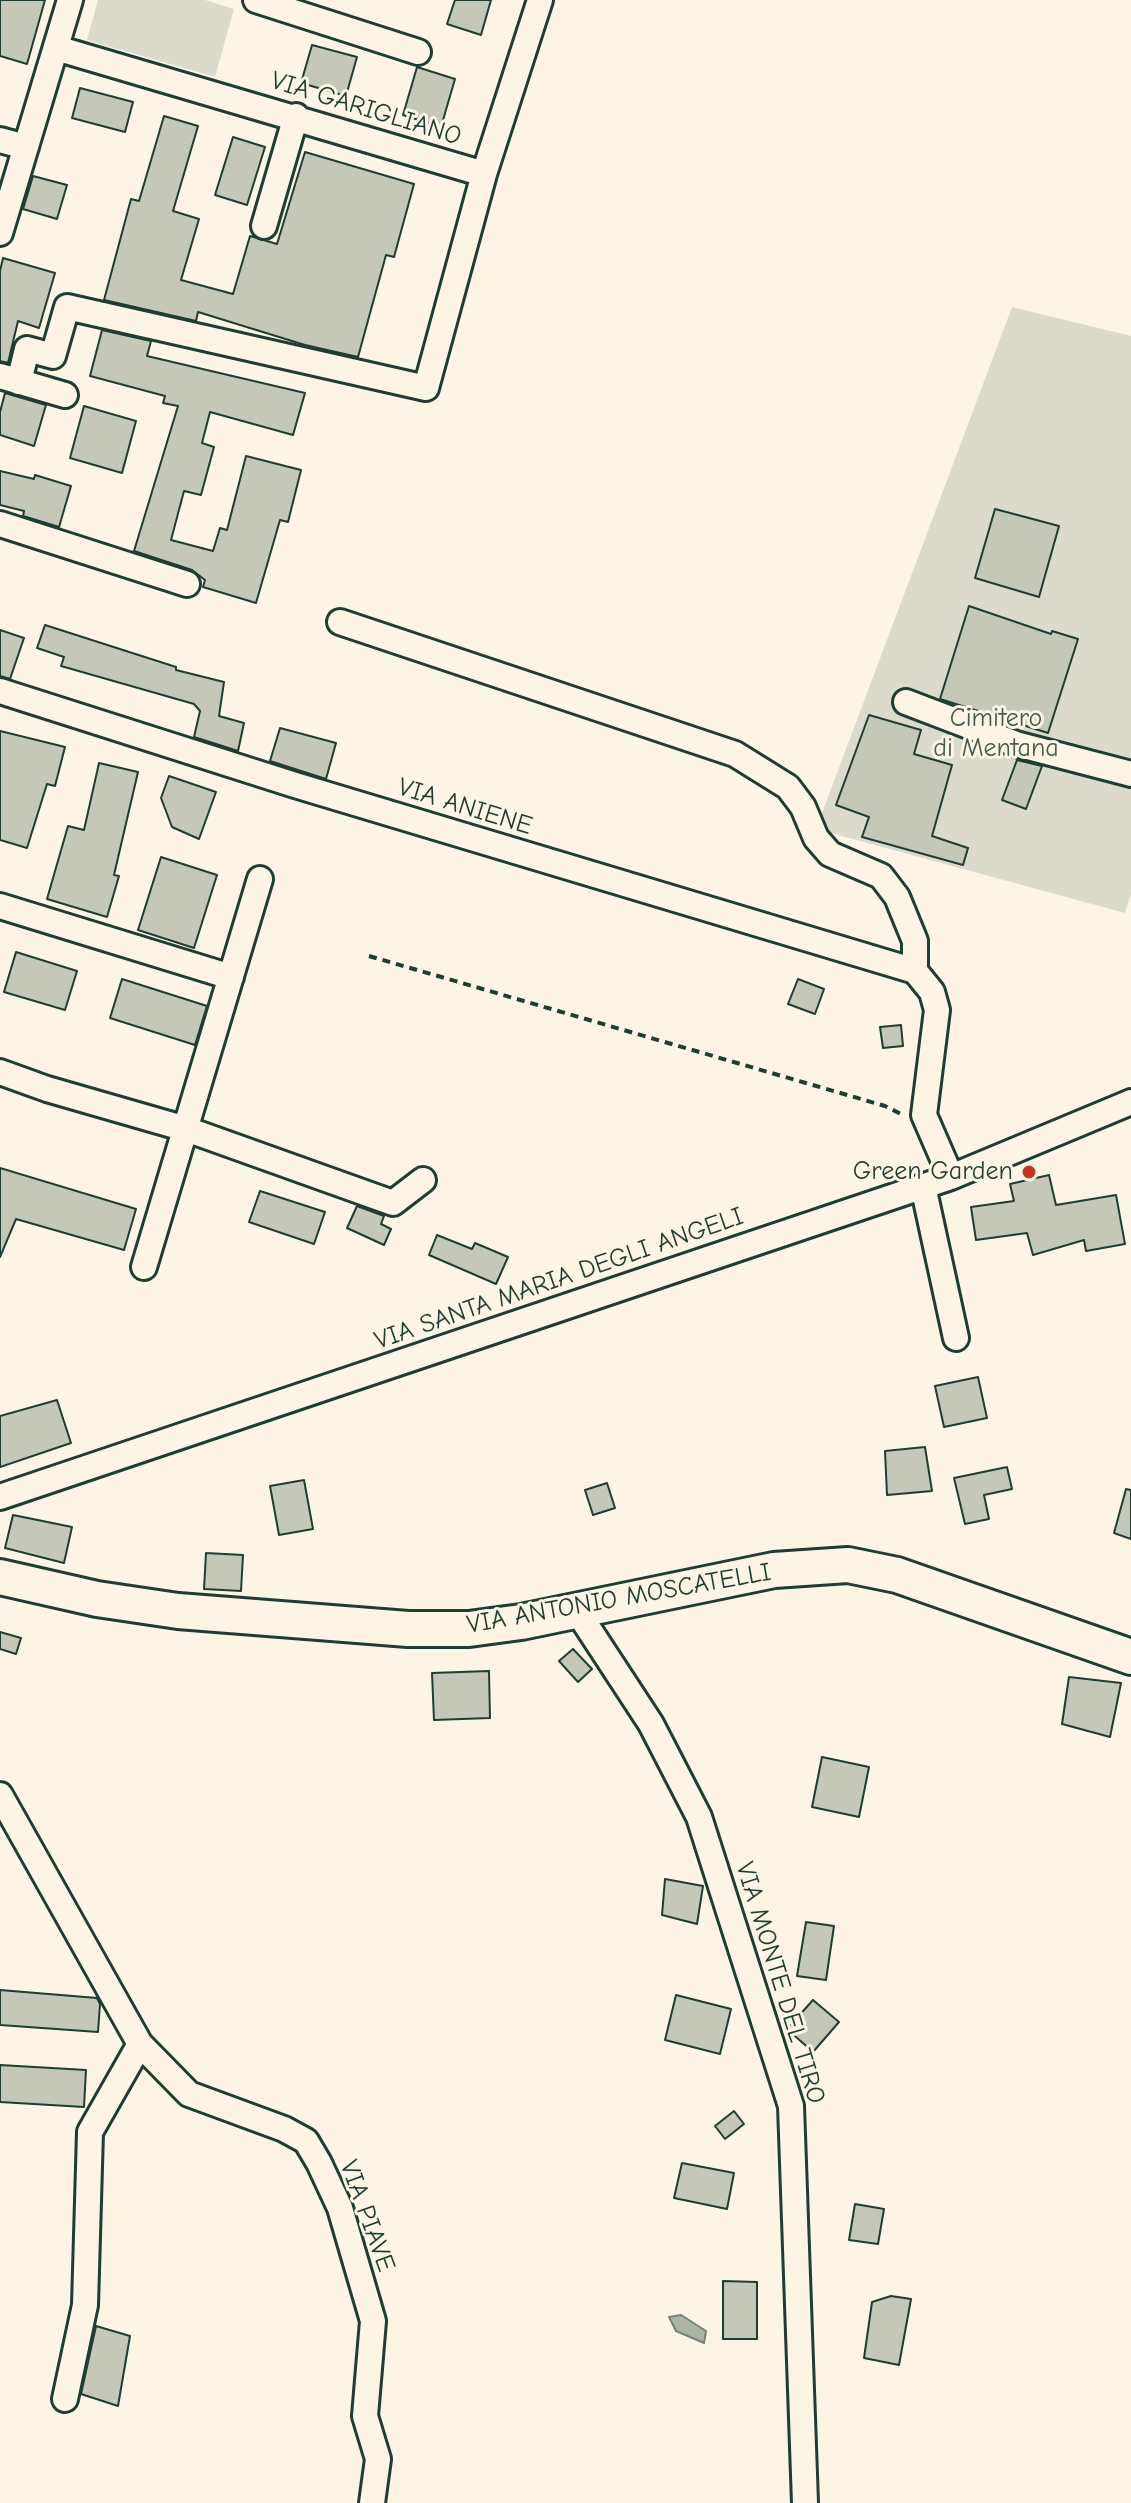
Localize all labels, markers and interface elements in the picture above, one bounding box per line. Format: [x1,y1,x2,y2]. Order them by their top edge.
street label: VIA GARIGLIANO [267,65,465,153]
park label: Cimitero di Mentana [933,703,1059,764]
street label: VIA ANIENE [394,772,536,842]
place label: Green Garden [853,1156,1013,1188]
marker: Green Garden [1020,1163,1038,1181]
street label: VIA SANTA MARIA DEGLI ANGELI [371,1201,747,1357]
street label: VIA ANTONIO MOSCATELLI [465,1557,773,1641]
street label: VIA MONTE DEL TIRO [728,1858,832,2108]
street label: VIA PIAVE [332,2156,402,2276]

